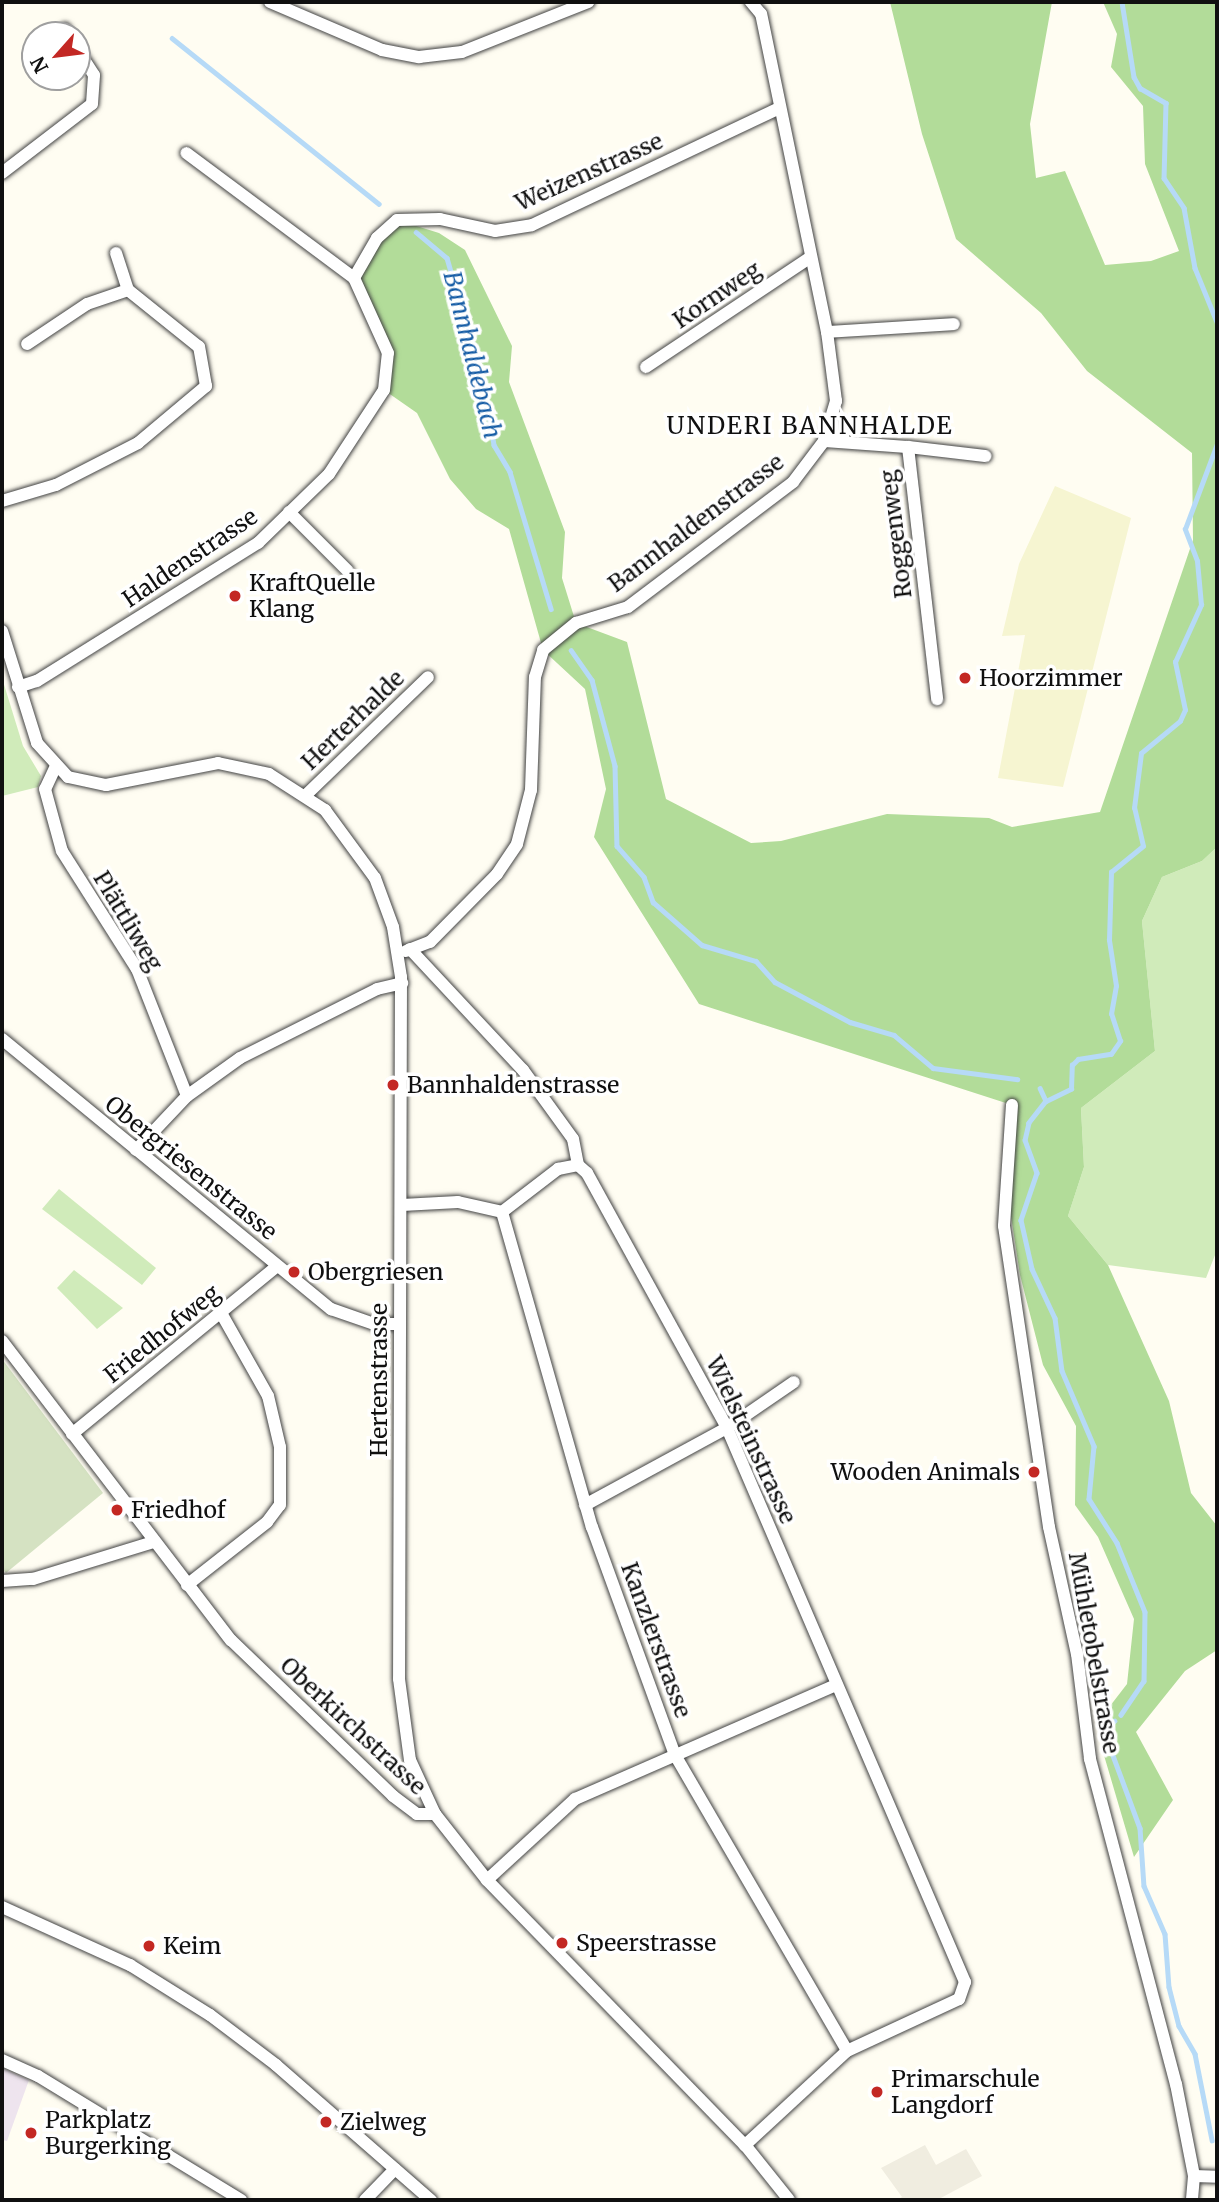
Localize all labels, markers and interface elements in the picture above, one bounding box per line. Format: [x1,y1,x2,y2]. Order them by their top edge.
north arrow [21,21,91,91]
text: N [25,53,53,77]
street label: Weizenstrasse [511,127,667,217]
street label: Kornweg [668,256,766,334]
water label: Bannhaldebach [437,268,507,442]
district label: UNDERI BANNHALDE [669,412,951,440]
street label: Bannhaldenstrasse [603,448,789,598]
street label: Roggenweg [874,468,918,600]
street label: Haldenstrasse [117,503,263,613]
place label: KraftQuelle Klang [249,569,375,623]
marker: KraftQuelle Klang [227,588,243,604]
street label: Herterhalde [296,664,410,776]
place label: Hoorzimmer [979,664,1123,692]
marker: Hoorzimmer [957,670,973,686]
street label: Plättliweg [87,866,169,976]
place label: Bannhaldenstrasse [407,1071,619,1099]
marker: Bannhaldenstrasse [385,1077,401,1093]
street label: Obergriesenstrasse [100,1090,282,1246]
place label: Obergriesen [308,1258,444,1286]
marker: Obergriesen [286,1264,302,1280]
street label: Friedhofweg [99,1279,225,1389]
street label: Hertenstrasse [365,1303,393,1457]
street label: Wielsteinstrasse [700,1352,802,1528]
place label: Wooden Animals [831,1458,1020,1486]
marker: Wooden Animals [1026,1464,1042,1480]
place label: Friedhof [131,1496,226,1524]
marker: Friedhof [109,1502,125,1518]
street label: Mühletobelstrasse [1063,1550,1125,1756]
street label: Kanzlerstrasse [615,1559,697,1721]
street label: Oberkirchstrasse [275,1652,431,1800]
place label: Speerstrasse [576,1929,716,1957]
place label: Keim [163,1932,221,1960]
marker: Speerstrasse [554,1935,570,1951]
marker: Keim [141,1938,157,1954]
place label: Primarschule Langdorf [891,2065,1040,2119]
marker: Primarschule Langdorf [869,2084,885,2100]
place label: Parkplatz Burgerking [45,2106,171,2160]
place label: Zielweg [340,2108,426,2136]
marker: Zielweg [318,2114,334,2130]
marker: Parkplatz Burgerking [23,2125,39,2141]

